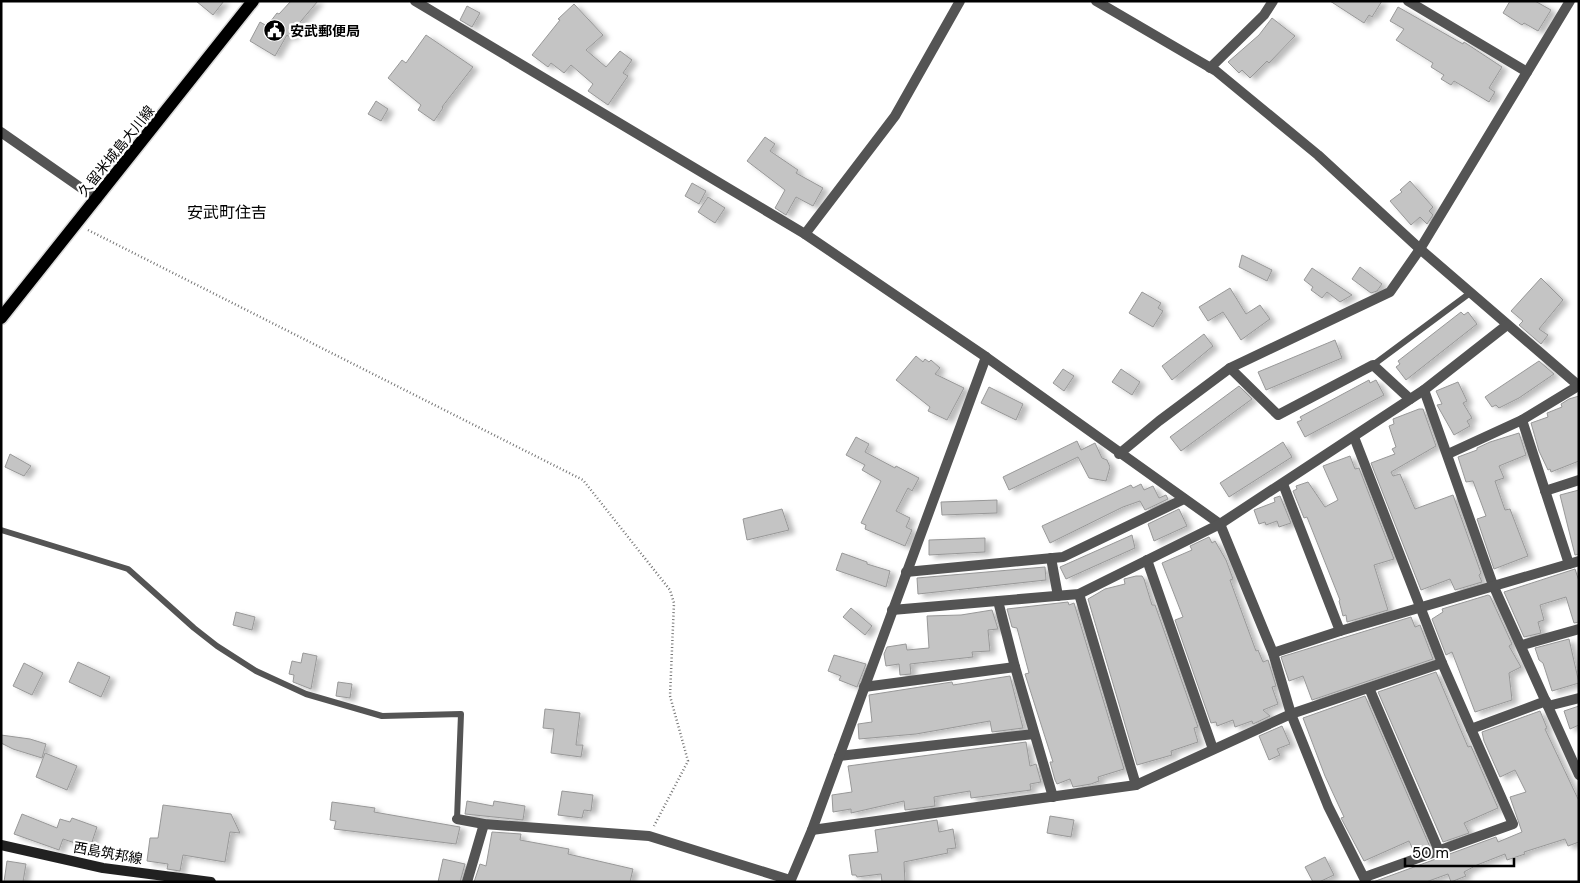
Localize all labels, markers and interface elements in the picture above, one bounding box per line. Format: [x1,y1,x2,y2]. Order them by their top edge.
public building icon: 安武郵便局 [262,19,286,43]
place label: 安武郵便局 [290,22,360,40]
street label: 久留米城島大川線 [74,102,158,200]
district label: 安武町住吉 [187,202,267,223]
scale bar [1405,836,1514,868]
street label: 西島筑邦線 [72,838,144,868]
text: 50 m [1412,843,1449,863]

